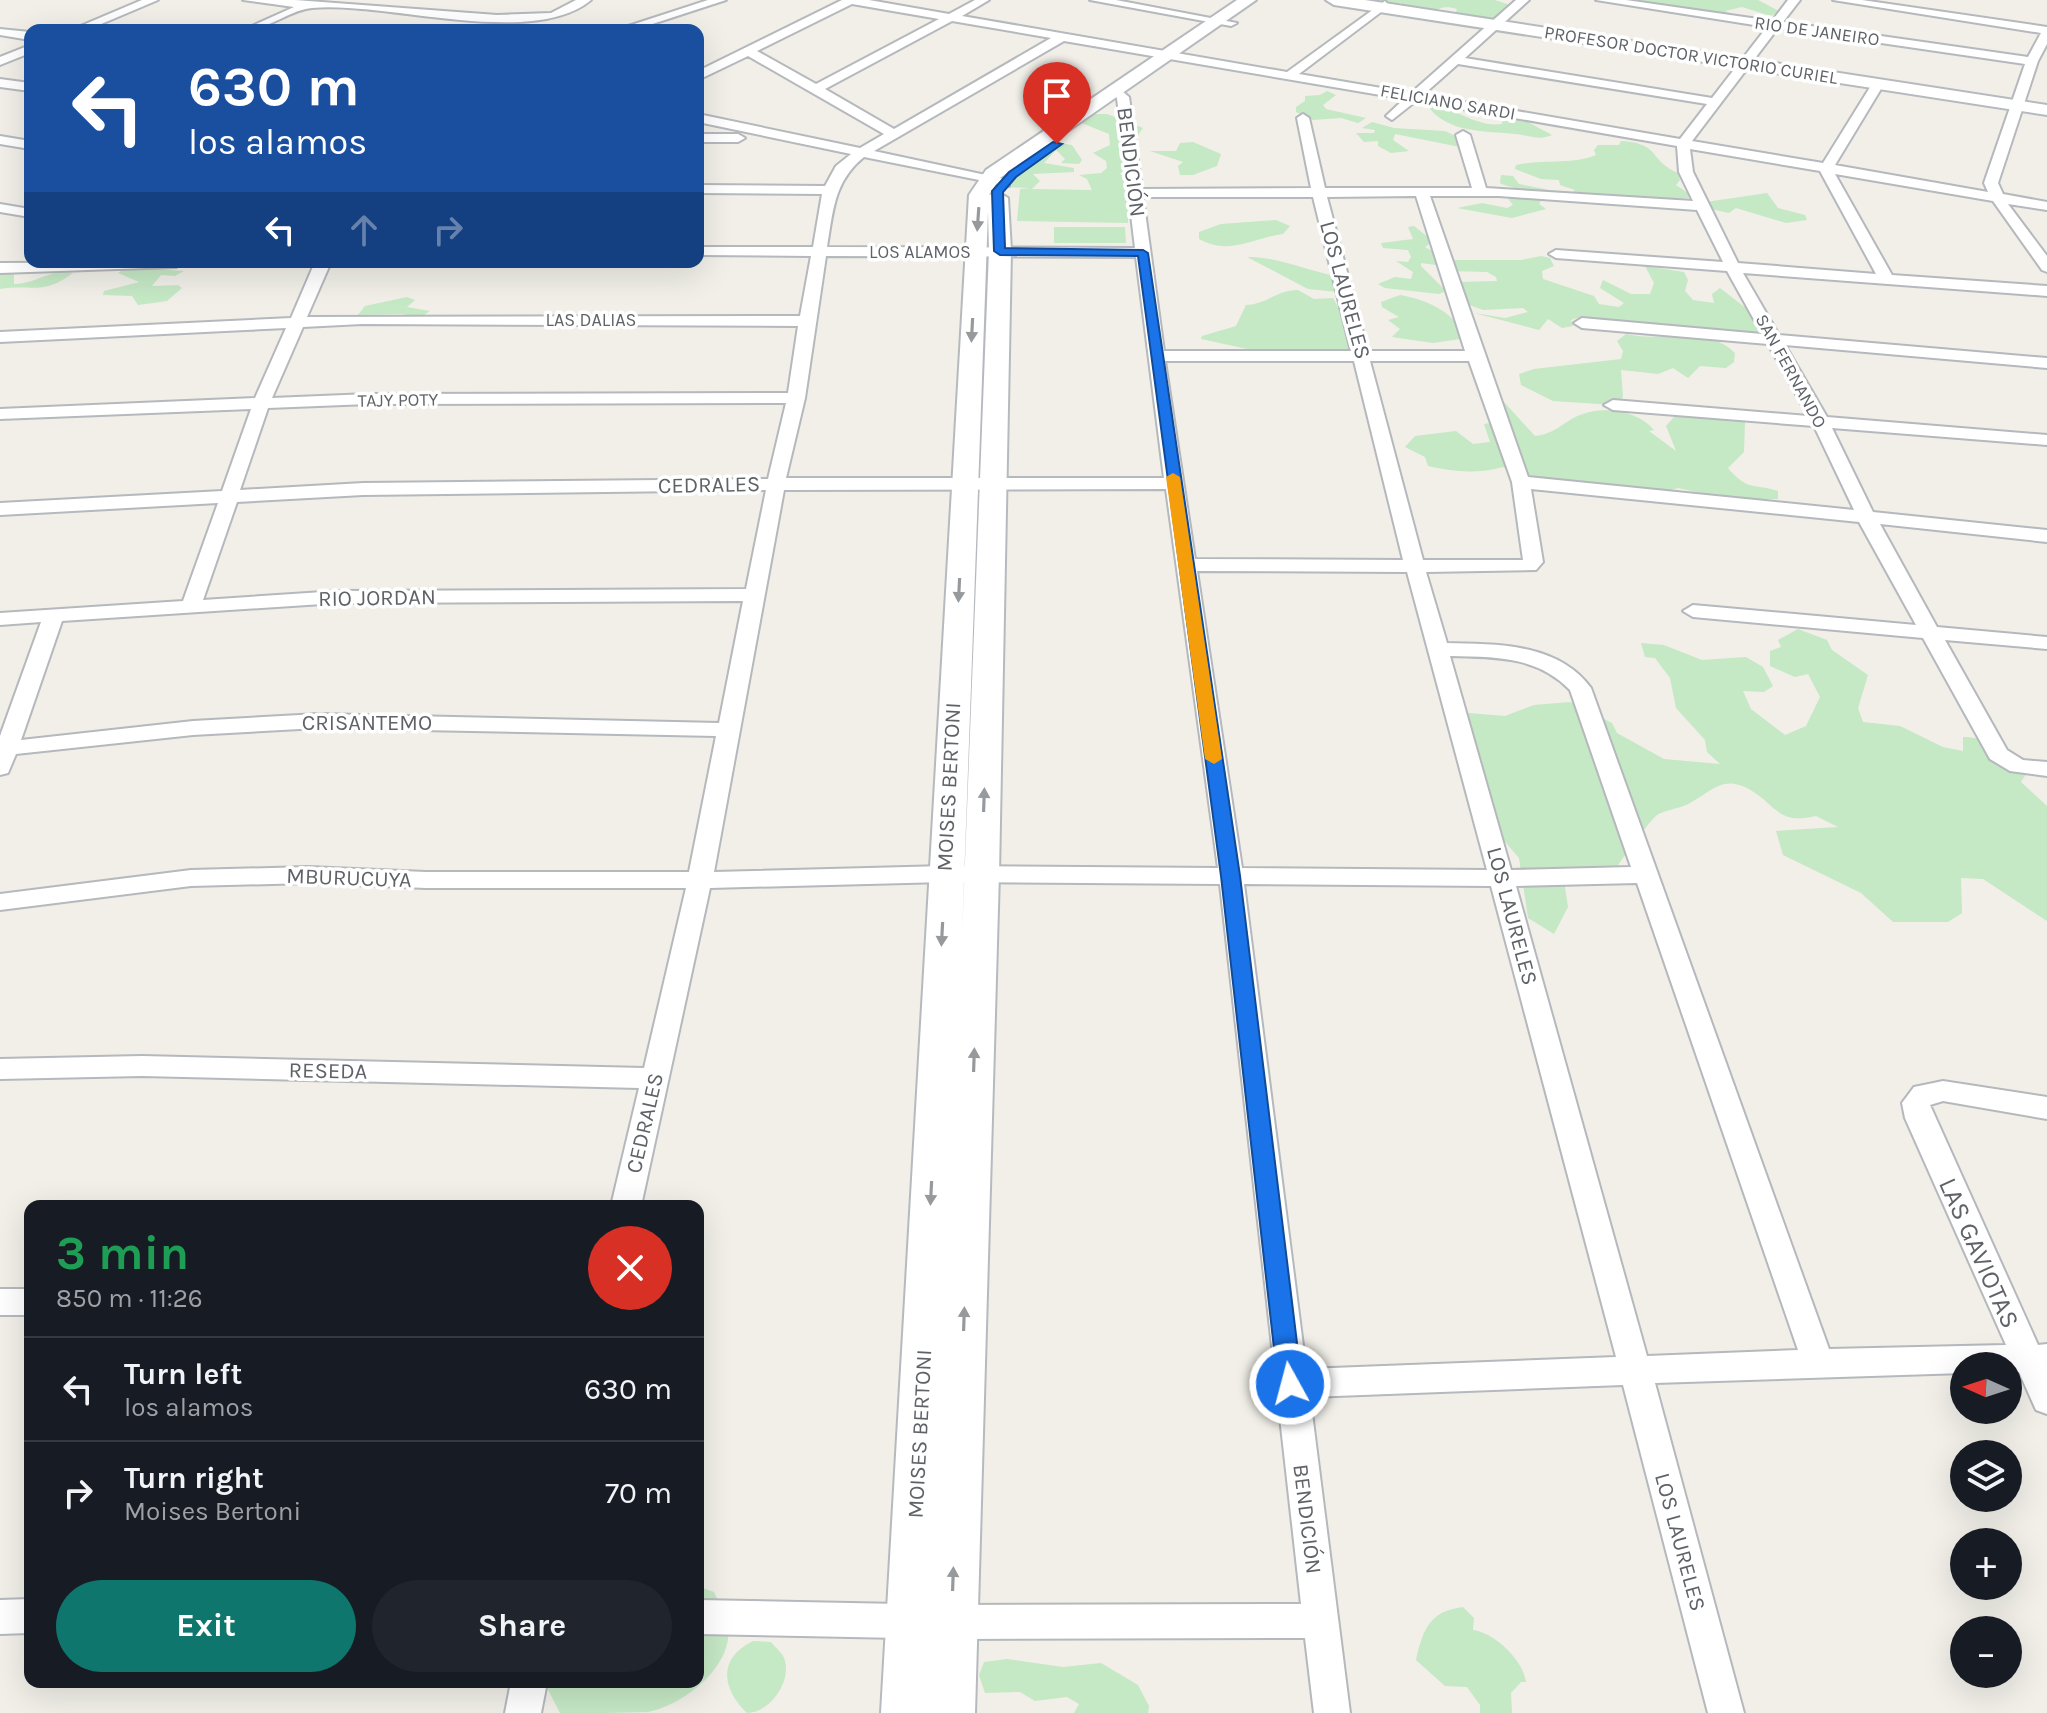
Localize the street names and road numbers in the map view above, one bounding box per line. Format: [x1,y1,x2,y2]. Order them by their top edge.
street label: RIO DE JANEIRO [1753,11,1881,51]
street label: PROFESOR DOCTOR VICTORIO CURIEL [1543,21,1840,89]
street label: FELICIANO SARDI [1379,79,1517,125]
street label: BENDICIÓN [1111,105,1152,219]
street label: LOS LAURELES [1314,218,1376,362]
street label: LOS ALAMOS [869,241,971,263]
street label: LAS DALIAS [546,309,636,331]
street label: SAN FERNANDO [1751,310,1831,432]
street label: TAJY POTY [358,388,439,412]
street label: CEDRALES [658,471,760,499]
street label: RIO JORDAN [318,584,436,612]
street label: MOISES BERTONI [932,702,966,872]
street label: CRISANTEMO [302,710,432,736]
street label: LOS LAURELES [1481,844,1543,988]
street label: MBURUCUYA [286,863,413,893]
street label: RESEDA [288,1057,368,1085]
street label: CEDRALES [621,1070,669,1176]
street label: LAS GAVIOTAS [1932,1173,2026,1333]
street label: MOISES BERTONI [903,1349,937,1519]
street label: BENDICIÓN [1287,1462,1328,1576]
street label: LOS LAURELES [1649,1470,1711,1614]

